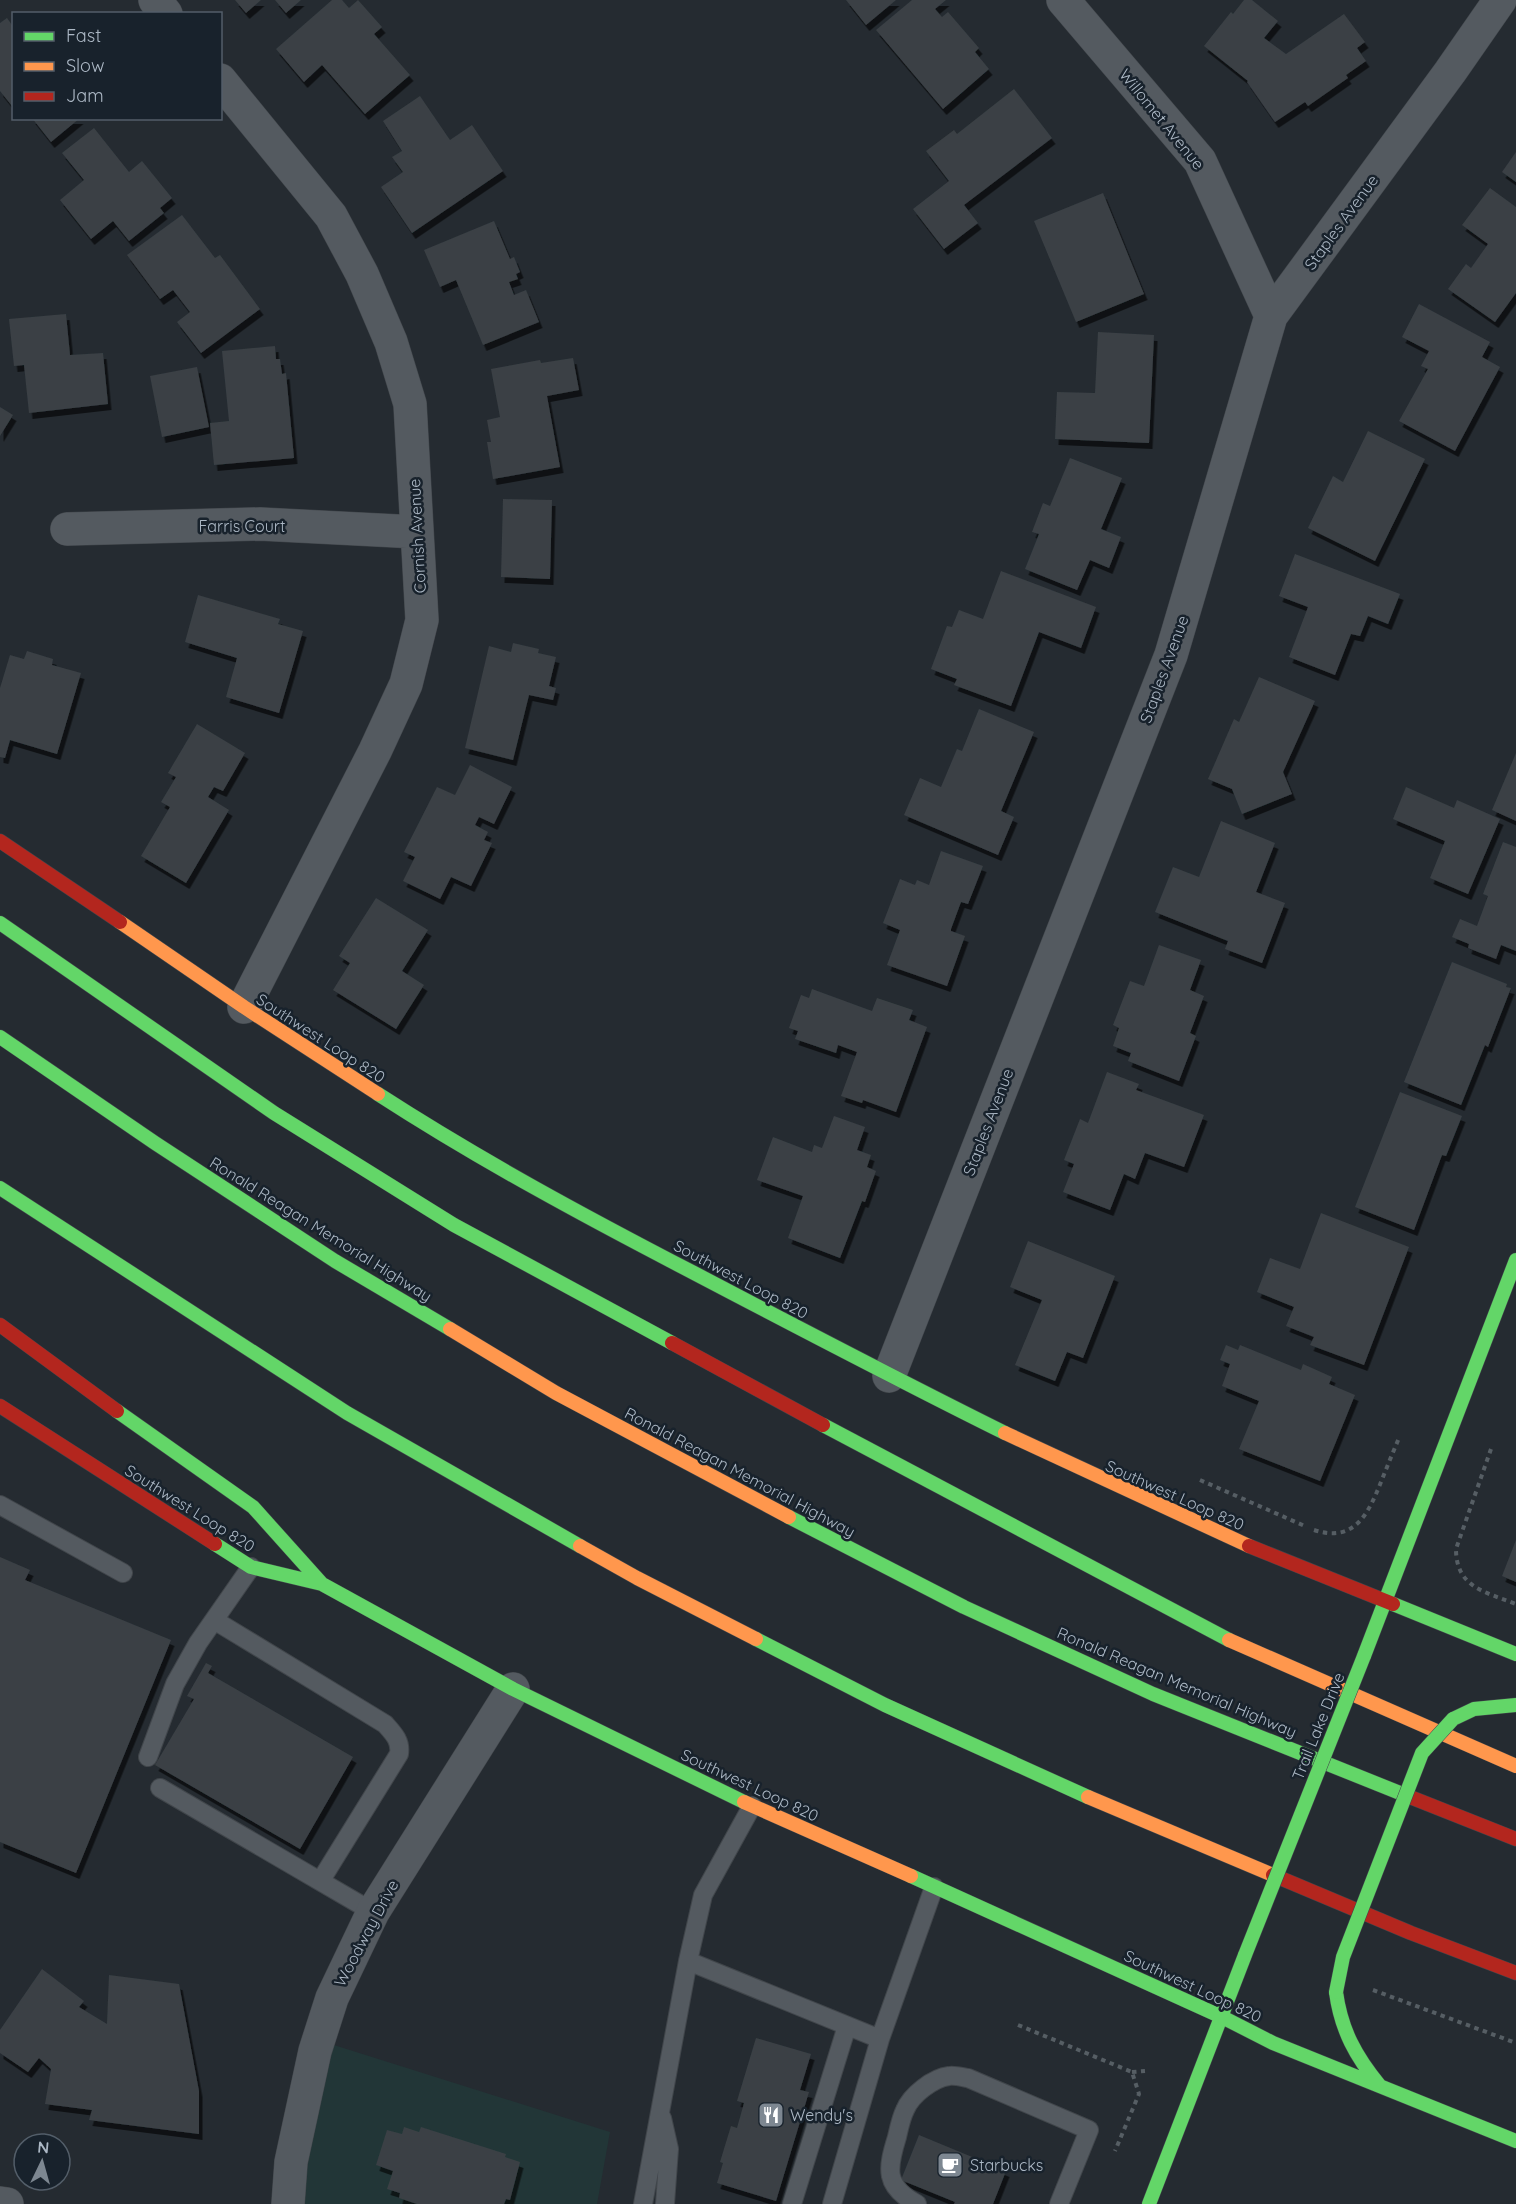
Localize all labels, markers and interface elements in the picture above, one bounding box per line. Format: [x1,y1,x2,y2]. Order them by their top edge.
legend [12,12,222,120]
text: Fast [66,24,101,47]
text: Slow [66,54,104,77]
street label: Willomet Avenue [1115,65,1209,173]
text: Jam [66,84,104,107]
street label: Staples Avenue [1300,170,1382,274]
street label: Cornish Avenue [404,478,430,594]
street label: Farris Court [199,516,285,536]
street label: Staples Avenue [1135,613,1193,725]
street label: Southwest Loop 820 [253,989,389,1087]
street label: Staples Avenue [958,1066,1018,1178]
street label: Ronald Reagan Memorial Highway [206,1152,436,1306]
street label: Southwest Loop 820 [670,1235,812,1323]
street label: Ronald Reagan Memorial Highway [621,1403,859,1541]
street label: Southwest Loop 820 [1103,1455,1247,1535]
street label: Southwest Loop 820 [121,1460,259,1556]
street label: Ronald Reagan Memorial Highway [1054,1622,1300,1742]
street label: Trail Lake Drive [1287,1669,1349,1783]
street label: Southwest Loop 820 [678,1744,822,1826]
street label: Woodway Drive [329,1876,403,1990]
street label: Southwest Loop 820 [1121,1945,1265,2027]
restaurant icon: Wendy's [756,2100,786,2130]
place label: Wendy's [790,2105,853,2125]
north arrow [12,2132,72,2192]
text: N [37,2137,50,2158]
cafe icon: Starbucks [935,2150,965,2180]
place label: Starbucks [970,2155,1043,2175]

